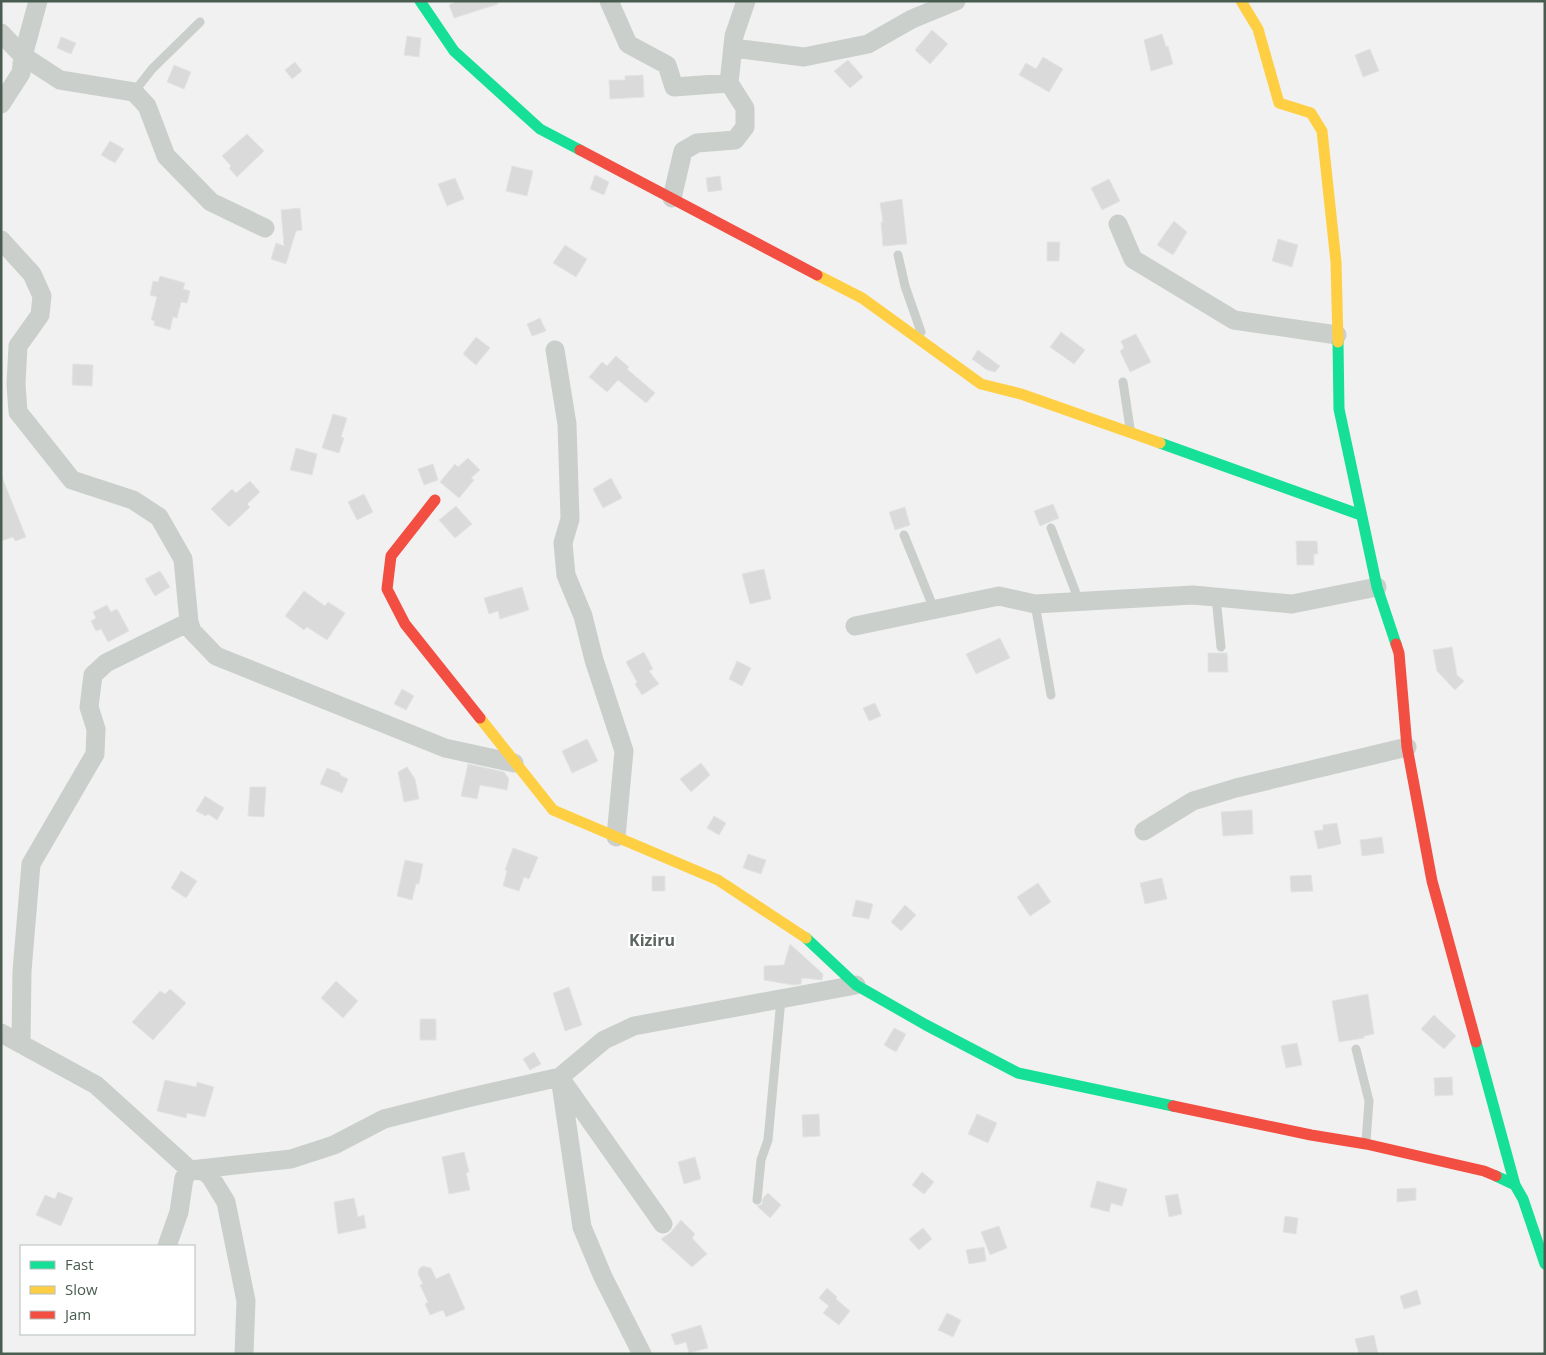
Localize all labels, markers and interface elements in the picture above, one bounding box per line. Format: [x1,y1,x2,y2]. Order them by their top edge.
district label: Kiziru [629,929,675,951]
legend [20,1245,195,1335]
text: Fast [65,1254,94,1274]
text: Slow [65,1279,98,1299]
text: Jam [63,1304,91,1324]

